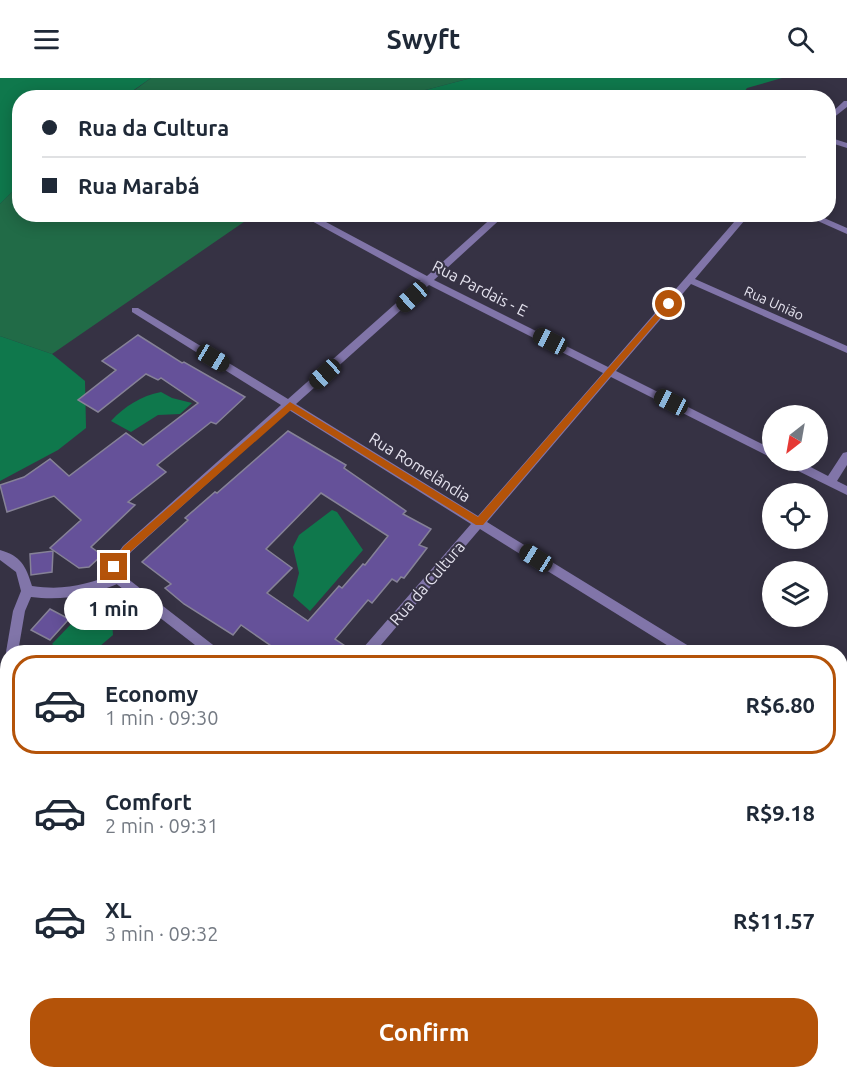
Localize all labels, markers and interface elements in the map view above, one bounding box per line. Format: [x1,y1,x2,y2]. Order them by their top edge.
icon: menu [30,23,63,56]
icon: search [784,23,817,56]
text: Swyft [387,24,460,54]
text: Rua da Cultura [78,115,229,140]
text: Rua Marabá [78,173,200,198]
street label: Rua Pardais - E [430,256,530,320]
car [393,278,431,316]
street label: Rua União [742,283,806,323]
route start [655,290,682,317]
car [530,325,570,357]
car [193,341,233,375]
car [306,355,344,393]
car [651,386,691,418]
north arrow [762,405,828,471]
map controls [762,405,828,627]
street label: Rua Romelândia [366,429,474,505]
button: locate [762,483,828,549]
street label: Rua da Cultura [386,537,468,629]
car [516,541,556,575]
route end [100,553,127,580]
button: layers [762,561,828,627]
callout: 1 min [64,588,164,630]
text: 1 min [88,597,139,620]
icon: car [33,678,87,732]
text: Economy [105,681,198,706]
text: R$6.80 [746,692,815,717]
text: 1 min · 09:30 [105,706,219,729]
icon: car [33,786,87,840]
text: Comfort [105,789,192,814]
text: R$9.18 [746,800,815,825]
text: 2 min · 09:31 [105,814,219,837]
icon: car [33,894,87,948]
text: XL [105,897,132,922]
text: R$11.57 [733,908,815,933]
text: 3 min · 09:32 [105,922,219,945]
button: Confirm [30,998,818,1067]

